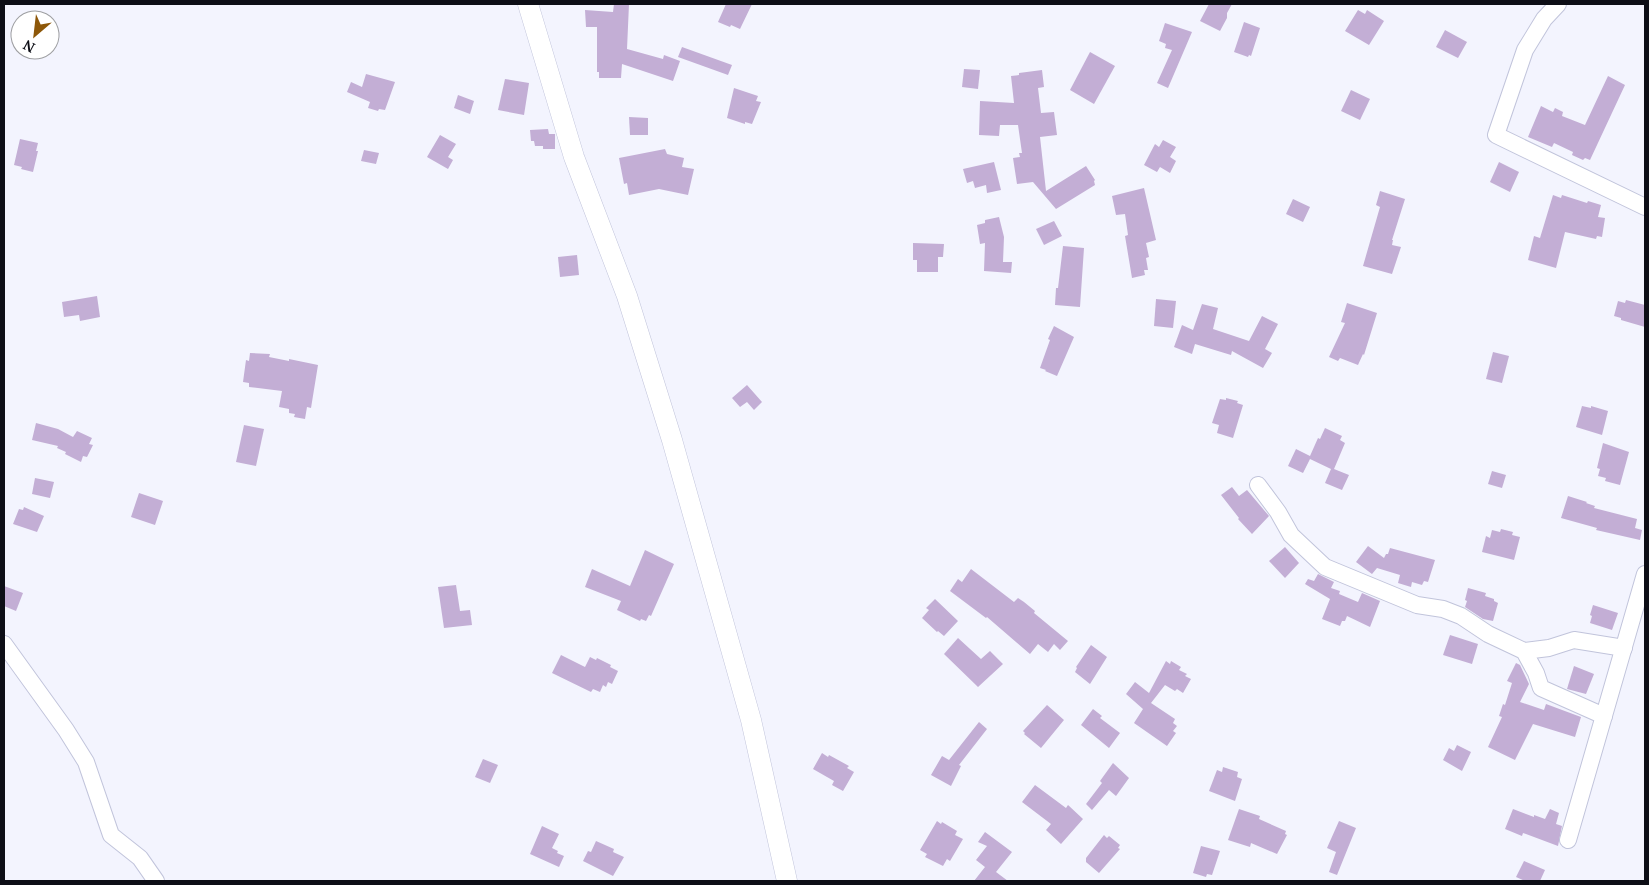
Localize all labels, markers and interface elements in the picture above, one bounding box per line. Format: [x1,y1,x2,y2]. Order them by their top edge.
north arrow [10,10,60,60]
text: N [19,36,38,58]

